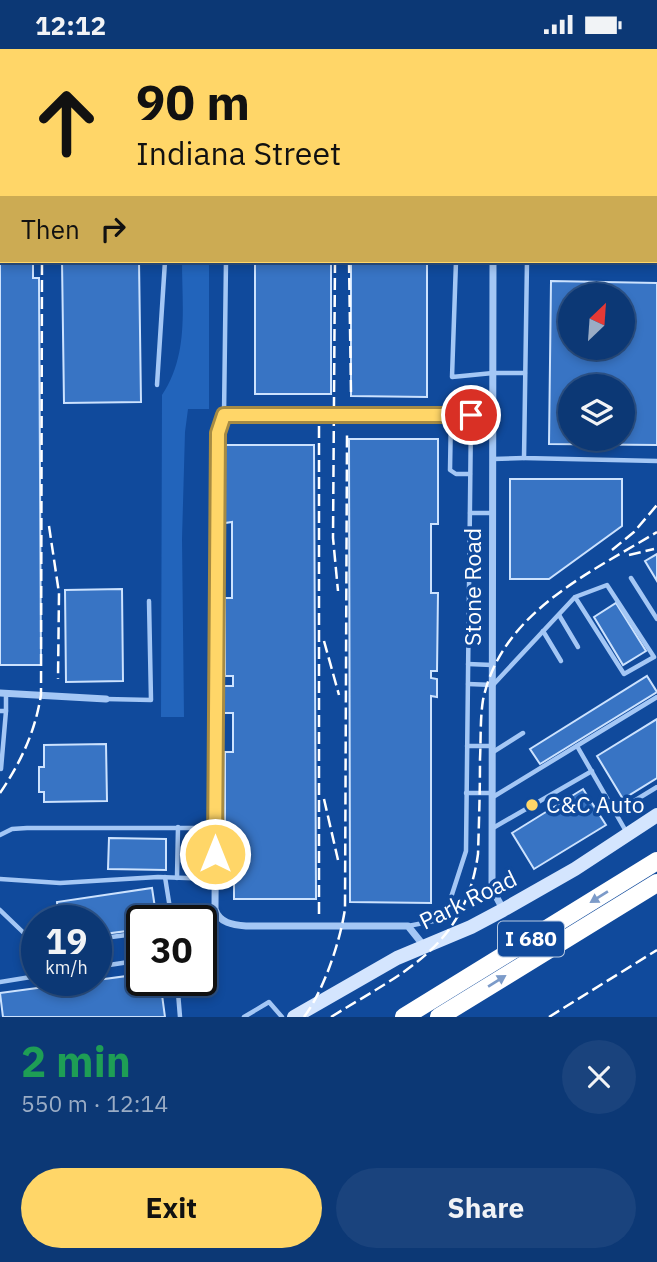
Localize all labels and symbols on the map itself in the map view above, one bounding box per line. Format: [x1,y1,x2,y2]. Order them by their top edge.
north arrow [558,283,635,361]
pin [441,385,501,445]
street label: Stone Road [457,528,487,646]
place label: C&C Auto [546,789,645,819]
marker: C&C Auto [524,797,540,813]
position arrow [178,817,252,891]
street label: Park Road [414,863,521,936]
one-way arrow [589,891,608,904]
speed limit sign: 30 [126,905,217,996]
road number: I 680 [498,921,564,957]
one-way arrow [488,975,507,988]

